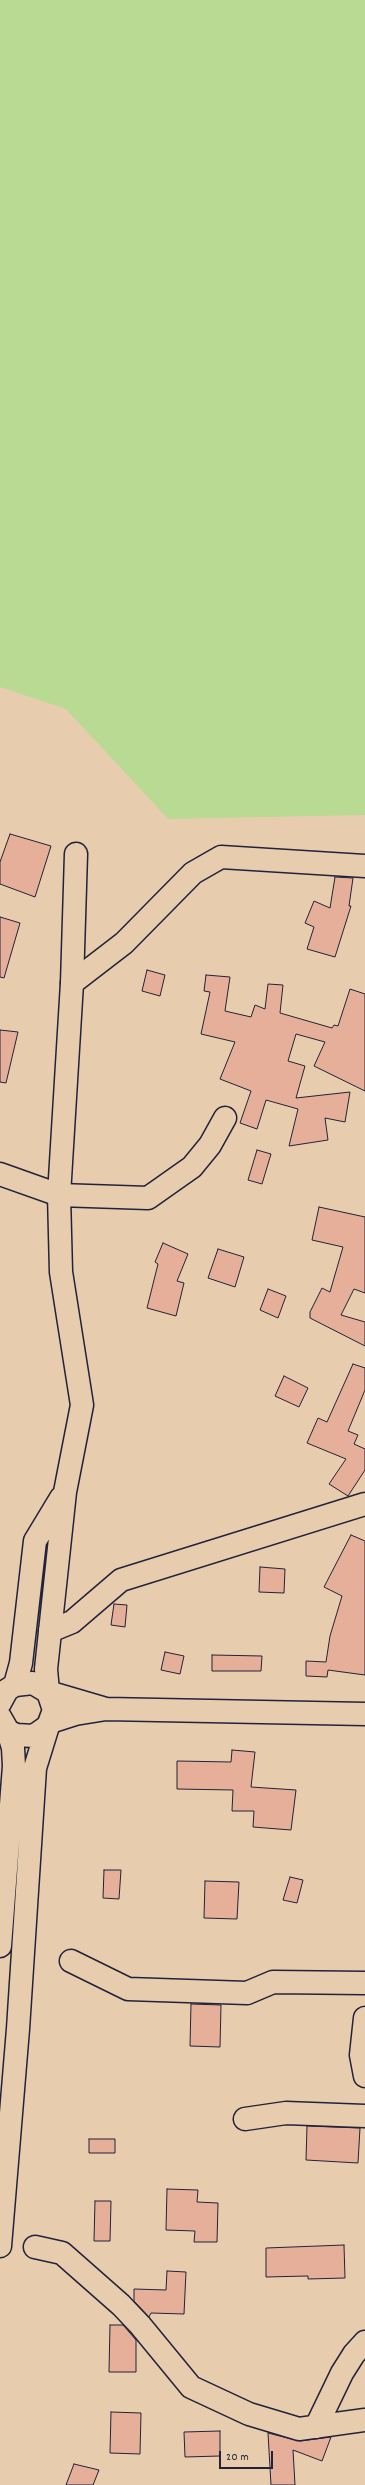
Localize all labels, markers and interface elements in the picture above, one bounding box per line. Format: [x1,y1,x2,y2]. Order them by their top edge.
scale bar [221,2443,275,2469]
text: 20 m [226,2449,249,2466]

